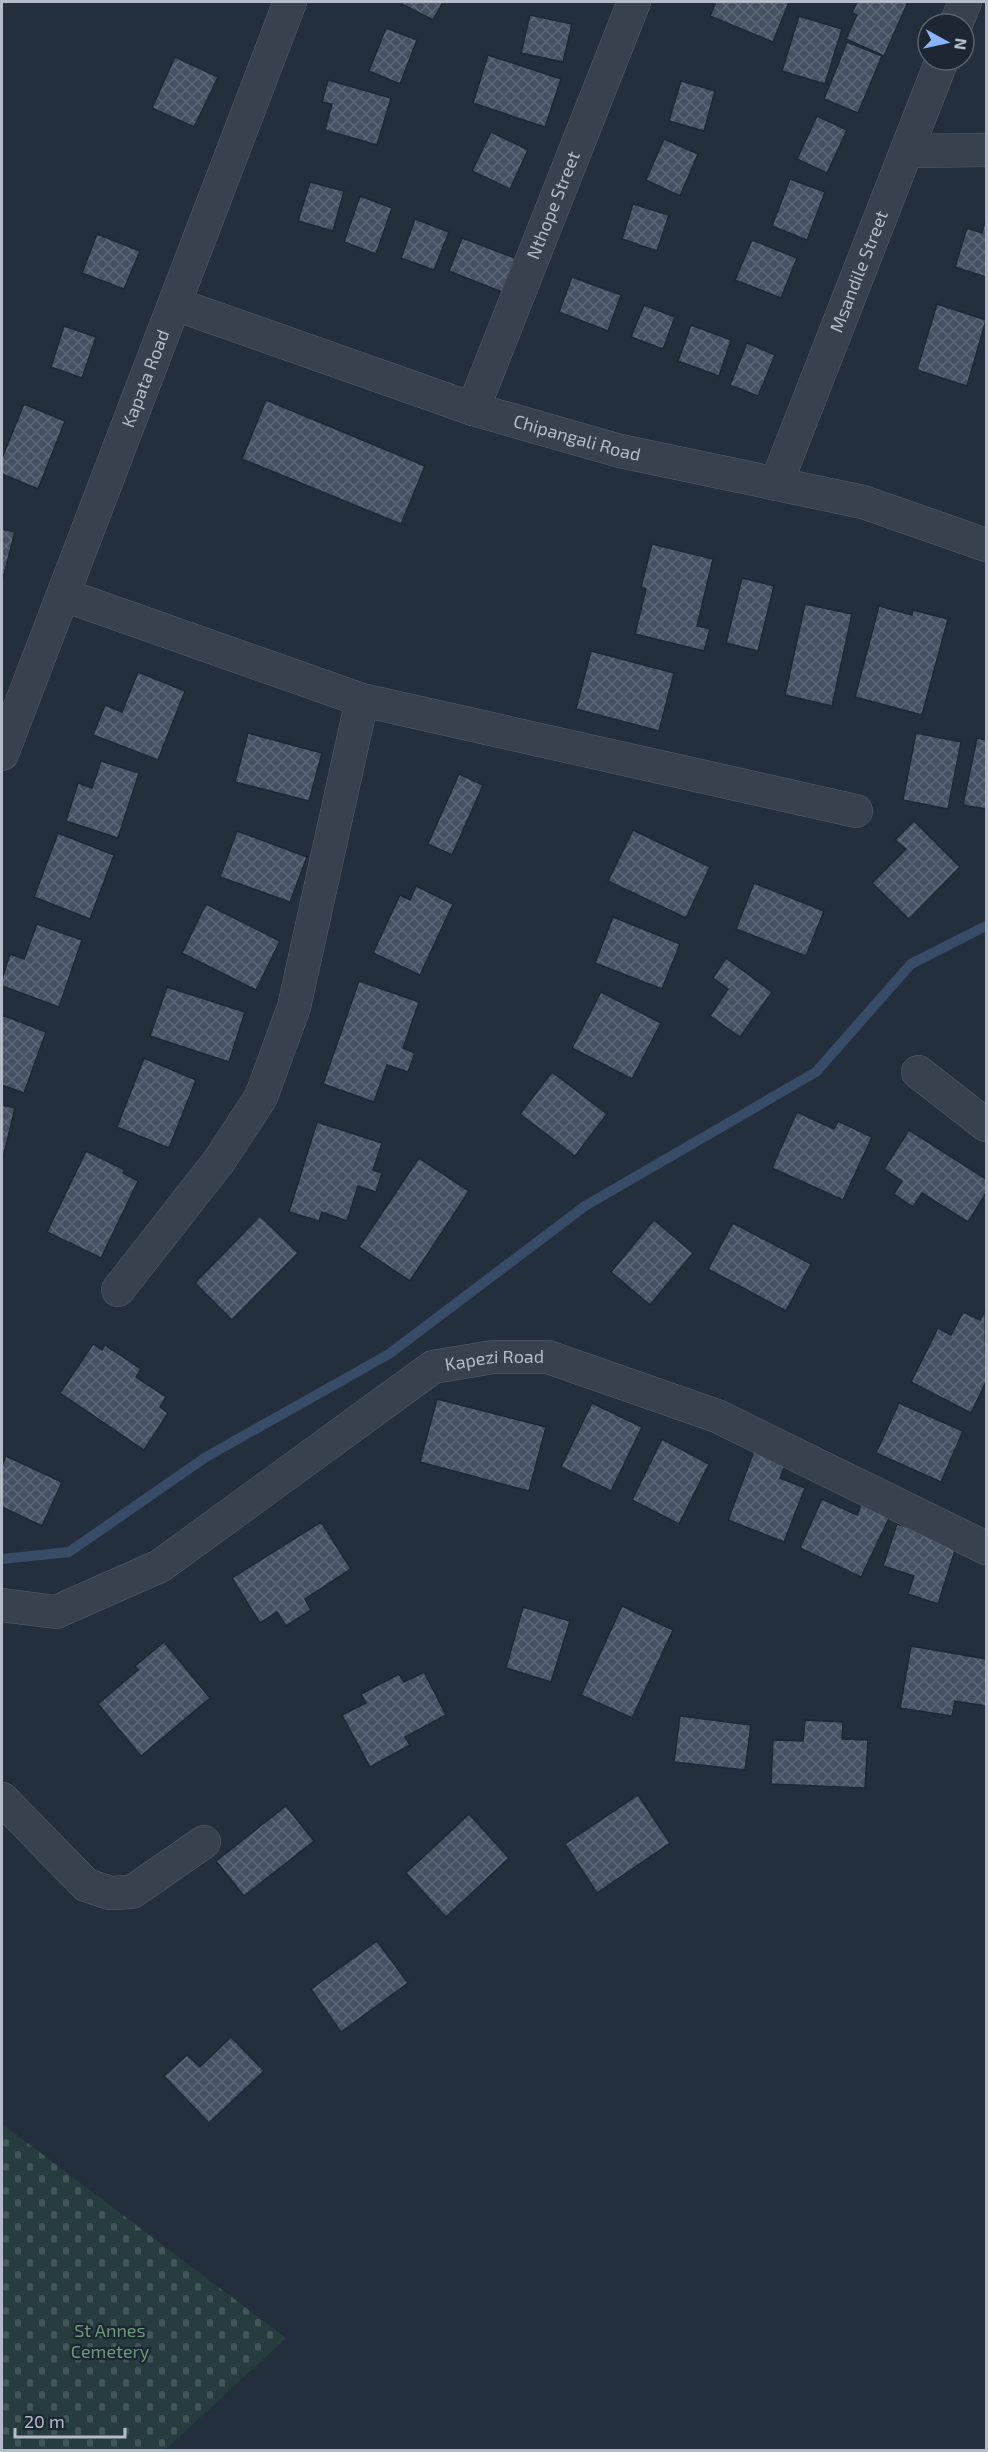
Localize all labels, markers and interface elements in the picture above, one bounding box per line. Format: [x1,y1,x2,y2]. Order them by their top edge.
north arrow [916,12,976,72]
text: N [951,37,972,51]
street label: Nthope Street [521,148,584,262]
street label: Msandile Street [824,207,892,335]
street label: Kapata Road [116,326,174,430]
street label: Chipangali Road [511,409,643,465]
street label: Kapezi Road [443,1345,544,1375]
park label: St Annes Cemetery [71,2319,150,2362]
scale bar [15,2401,124,2439]
text: 20 m [24,2410,65,2432]

